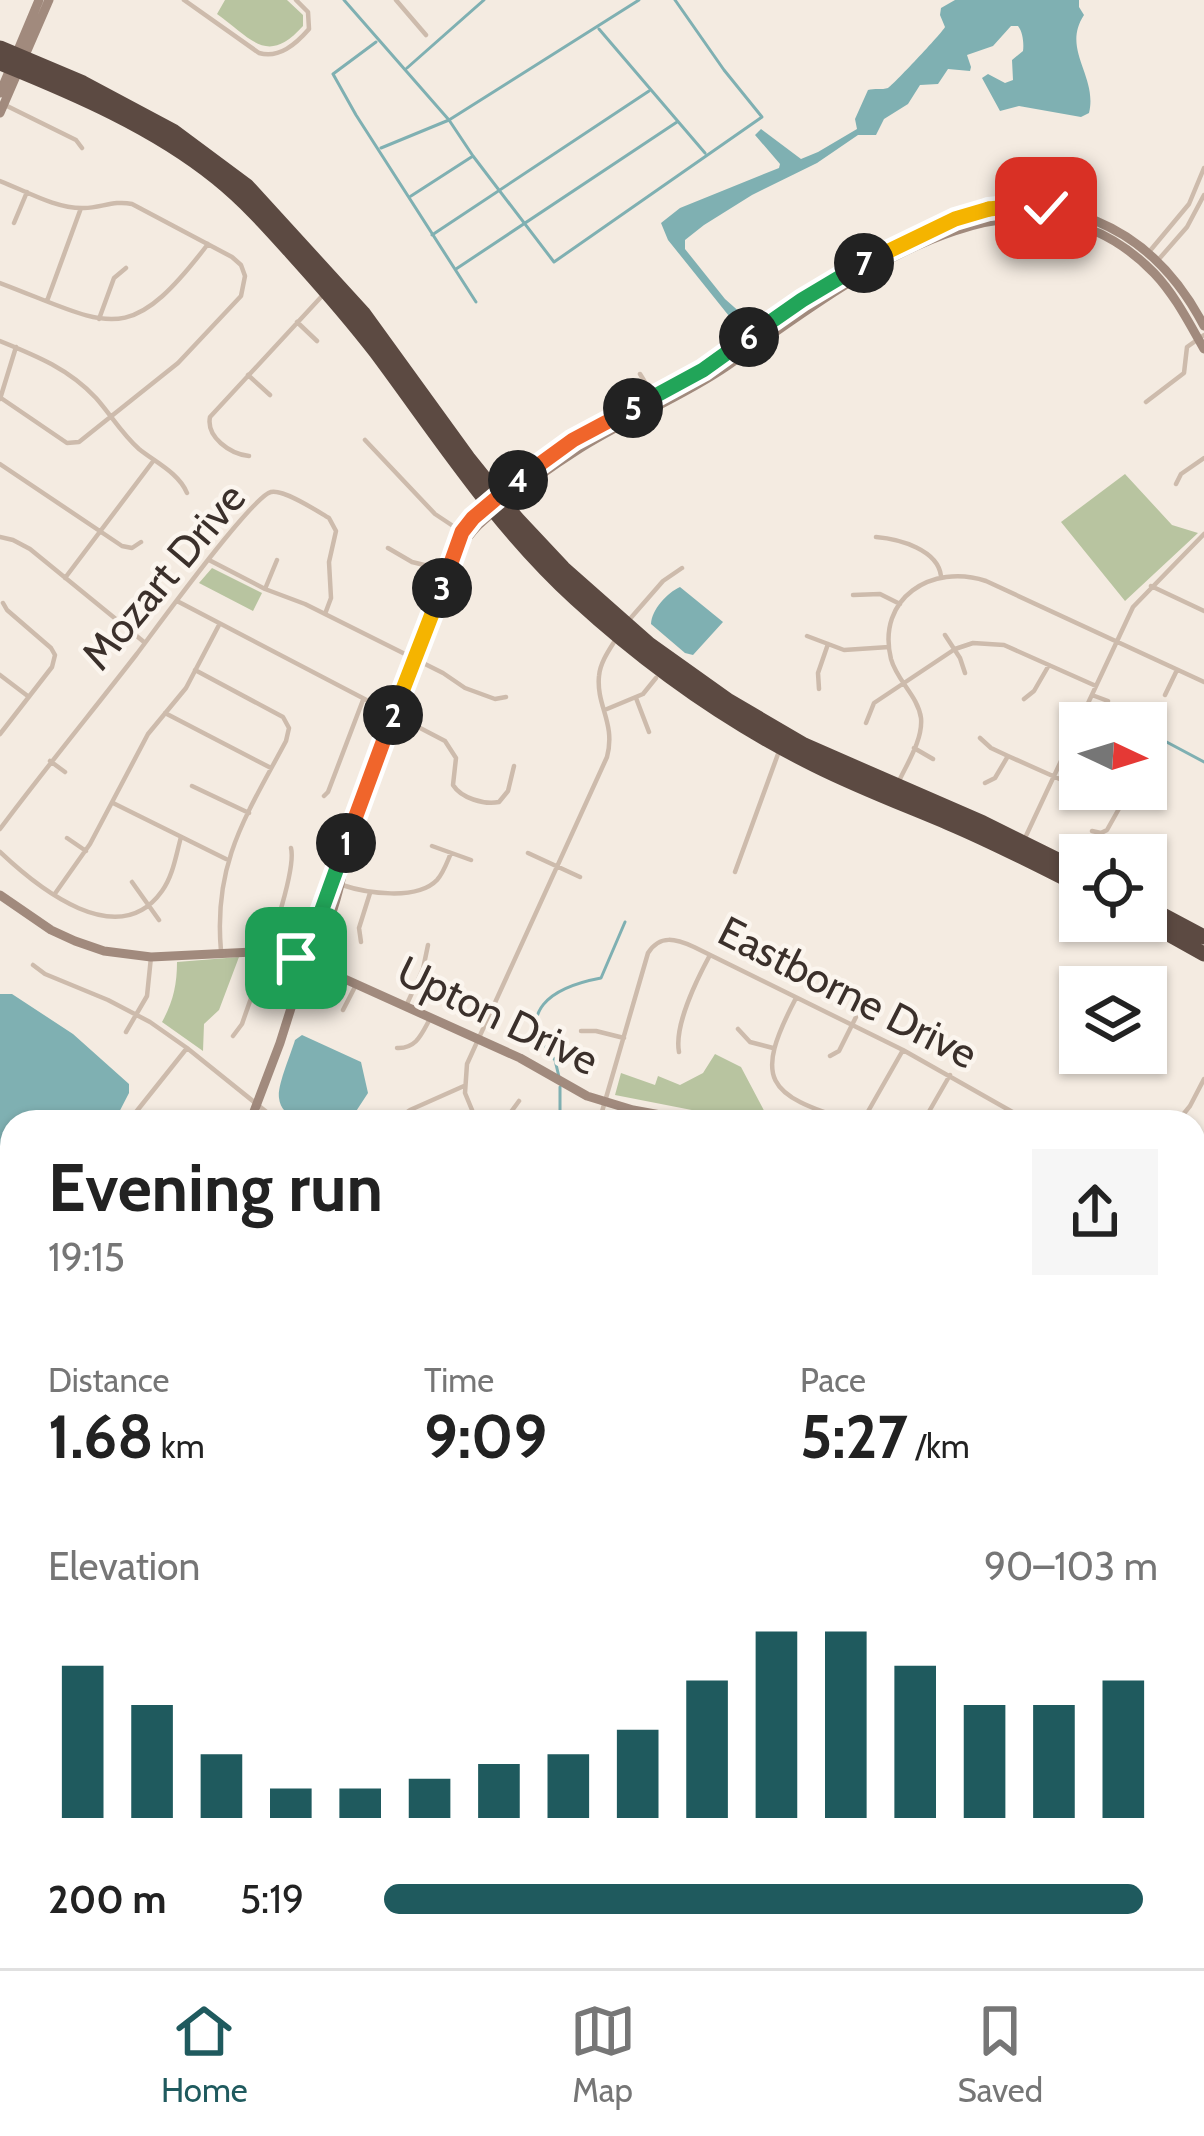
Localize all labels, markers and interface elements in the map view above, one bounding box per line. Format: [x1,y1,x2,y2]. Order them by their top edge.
pin [995,157,1097,259]
icon: check [1013,175,1079,241]
pin: 7 [834,233,894,293]
text: 7 [856,243,872,283]
pin: 6 [719,307,779,367]
text: 6 [740,317,758,357]
pin: 5 [603,378,663,438]
text: 5 [624,388,642,428]
pin: 4 [488,450,548,510]
text: 4 [508,460,528,500]
street label: Mozart Drive [70,472,256,680]
pin: 3 [412,558,472,618]
text: 3 [433,568,451,608]
pin: 2 [363,685,423,745]
text: 2 [384,695,402,735]
north arrow [1059,702,1167,810]
map controls [1059,702,1167,1074]
pin: 1 [316,813,376,873]
text: 1 [340,823,352,863]
button: locate [1059,834,1167,942]
street label: Eastborne Drive [710,905,986,1079]
pin [245,907,347,1009]
icon: arrive [263,925,329,991]
street label: Upton Drive [389,944,607,1086]
button: layers [1059,966,1167,1074]
text: Evening run [48,1147,383,1228]
button: share [1032,1149,1158,1275]
text: 19:15 [48,1233,125,1281]
text: Distance [48,1360,169,1400]
text: Time [424,1360,494,1400]
text: Pace [800,1360,866,1400]
text: 1.68 [48,1400,153,1473]
text: 9:09 [424,1400,547,1473]
text: 5:27 [800,1400,908,1473]
text: km [153,1426,205,1466]
text: /km [908,1426,970,1466]
text: Elevation [48,1542,200,1590]
text: 90–103 m [984,1542,1158,1590]
text: 200 m [48,1875,166,1923]
text: 5:19 [240,1875,304,1923]
tab: Home [161,1998,248,2110]
tab: Map [570,1998,636,2110]
tab: Saved [957,1998,1043,2110]

